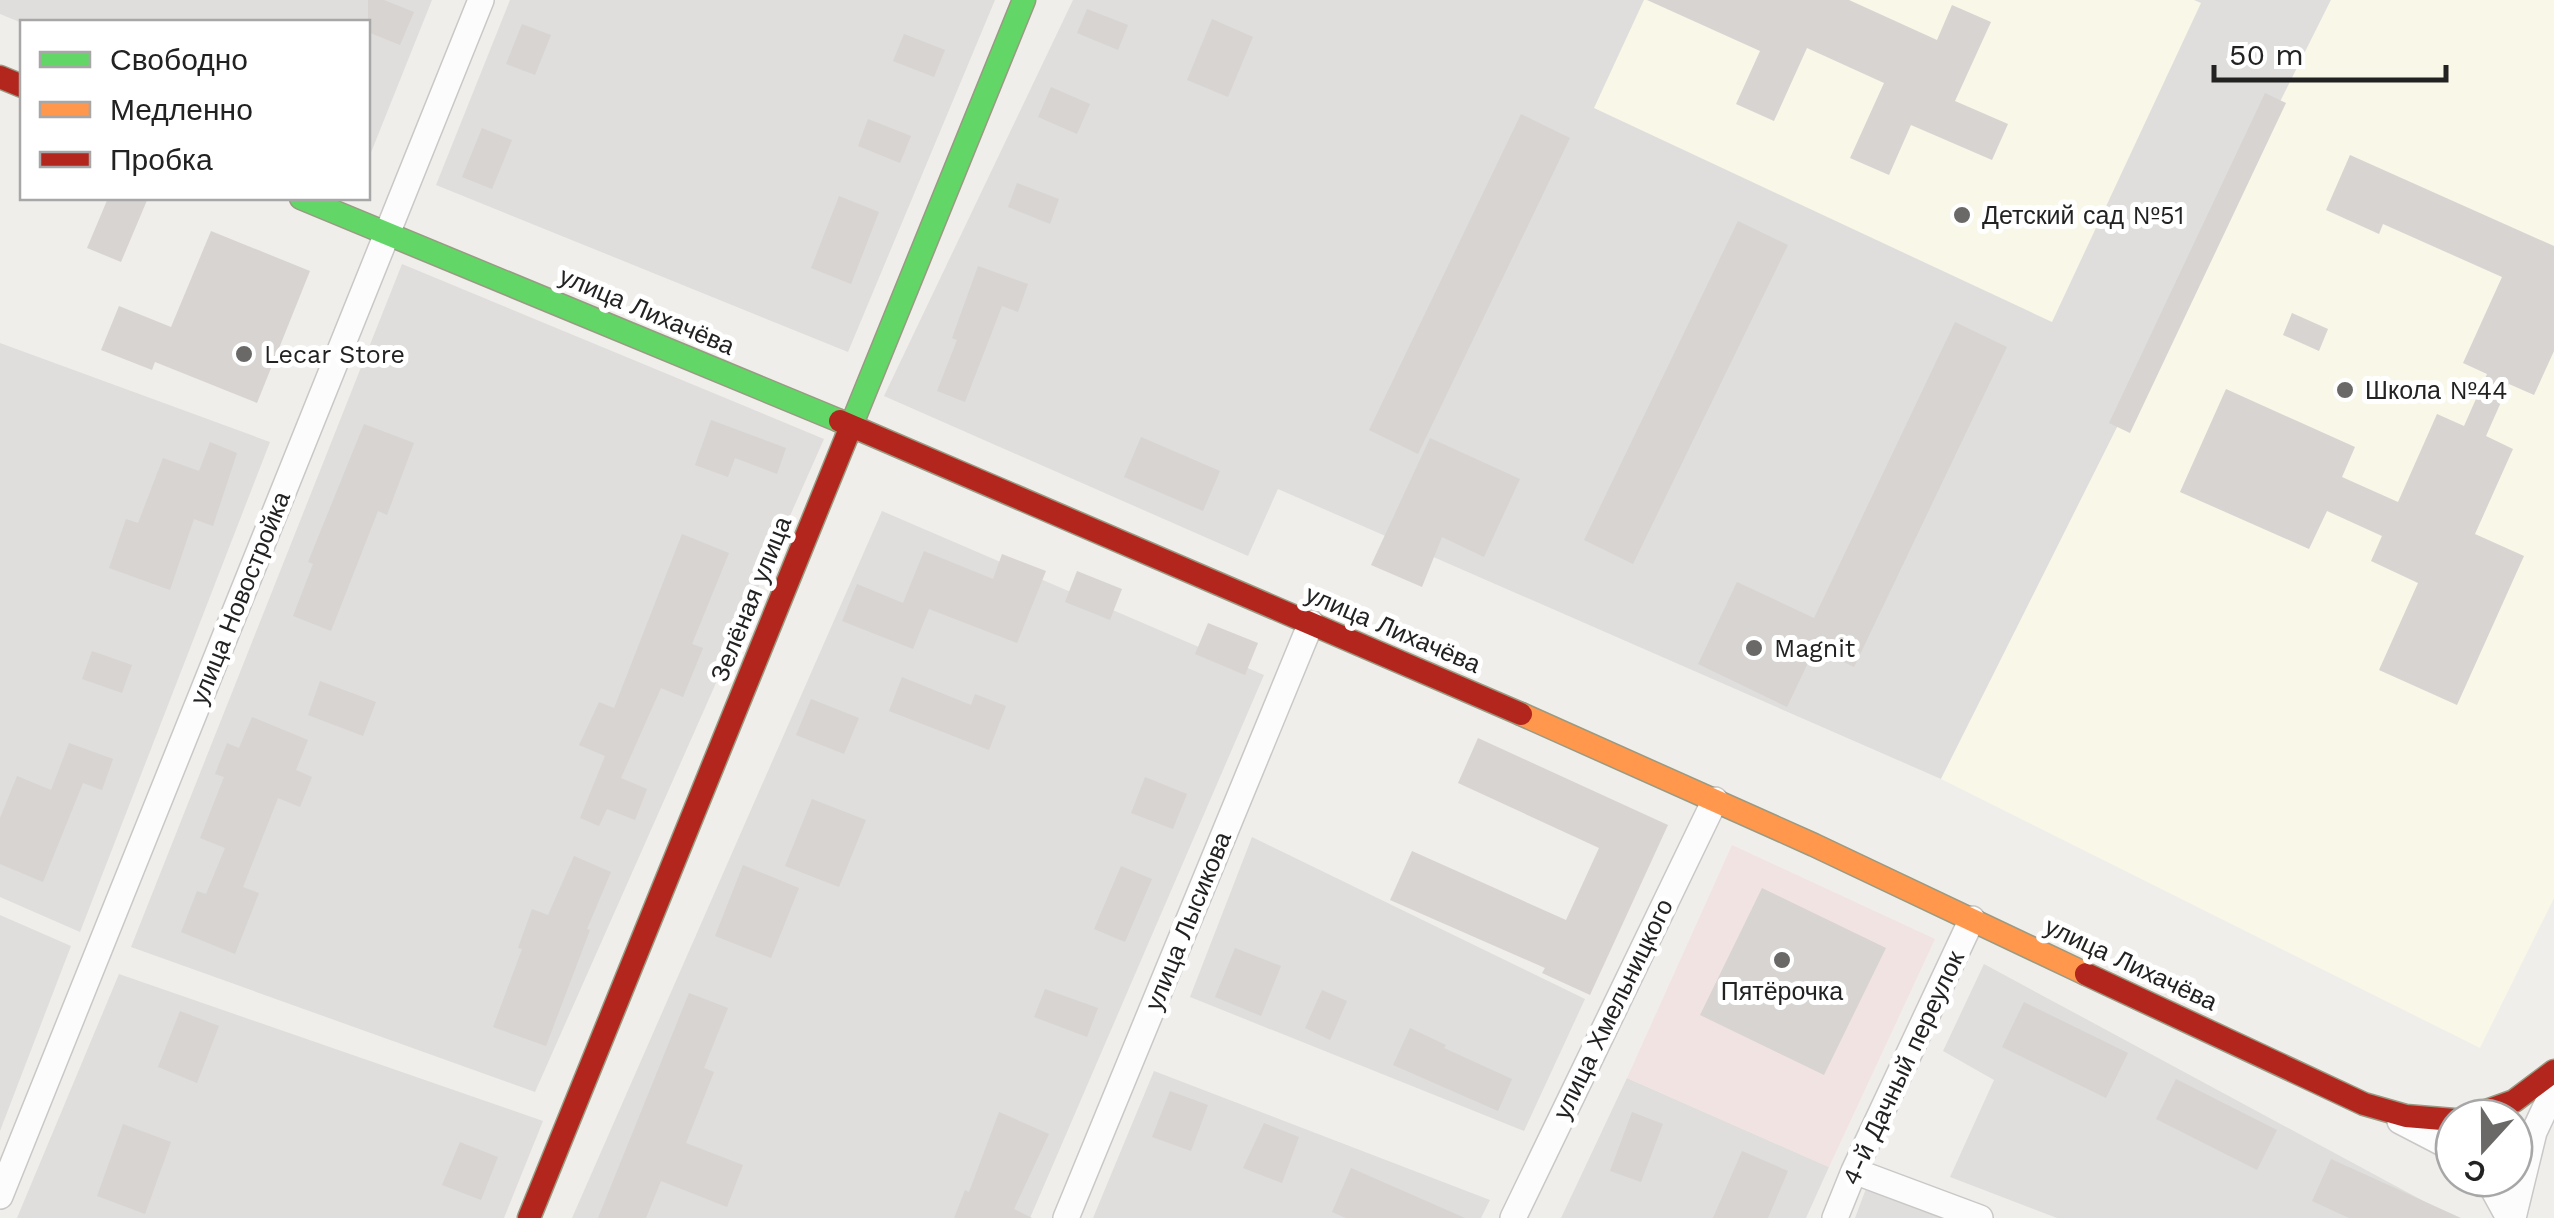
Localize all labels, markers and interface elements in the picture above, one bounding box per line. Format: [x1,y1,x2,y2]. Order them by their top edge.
legend [20,20,370,200]
scale bar [2214,20,2446,82]
text: 50 m [2229,37,2304,72]
text: Свободно [110,42,248,77]
text: Медленно [110,92,253,127]
text: Пробка [110,142,213,177]
place label: Детский сад №51 [1982,201,2184,230]
marker: Детский сад №51 [1951,204,1973,226]
street label: улица Лихачёва [555,261,739,361]
place label: Lecar Store [264,340,405,369]
marker: Lecar Store [233,343,255,365]
place label: Школа №44 [2365,376,2507,405]
marker: Школа №44 [2334,379,2356,401]
street label: улица Новостройка [184,487,296,709]
street label: Зелёная улица [705,512,797,686]
street label: улица Лихачёва [1301,579,1485,679]
place label: Magnit [1774,634,1856,663]
marker: Magnit [1743,637,1765,659]
street label: улица Лысикова [1139,827,1237,1015]
street label: улица Хмельницкого [1547,894,1679,1124]
street label: улица Лихачёва [2040,911,2222,1017]
street label: 4-й Дачный переулок [1836,945,1970,1190]
marker: Пятёрочка [1771,949,1793,971]
place label: Пятёрочка [1721,977,1843,1006]
north arrow [2434,1098,2534,1198]
text: С [2460,1152,2491,1190]

